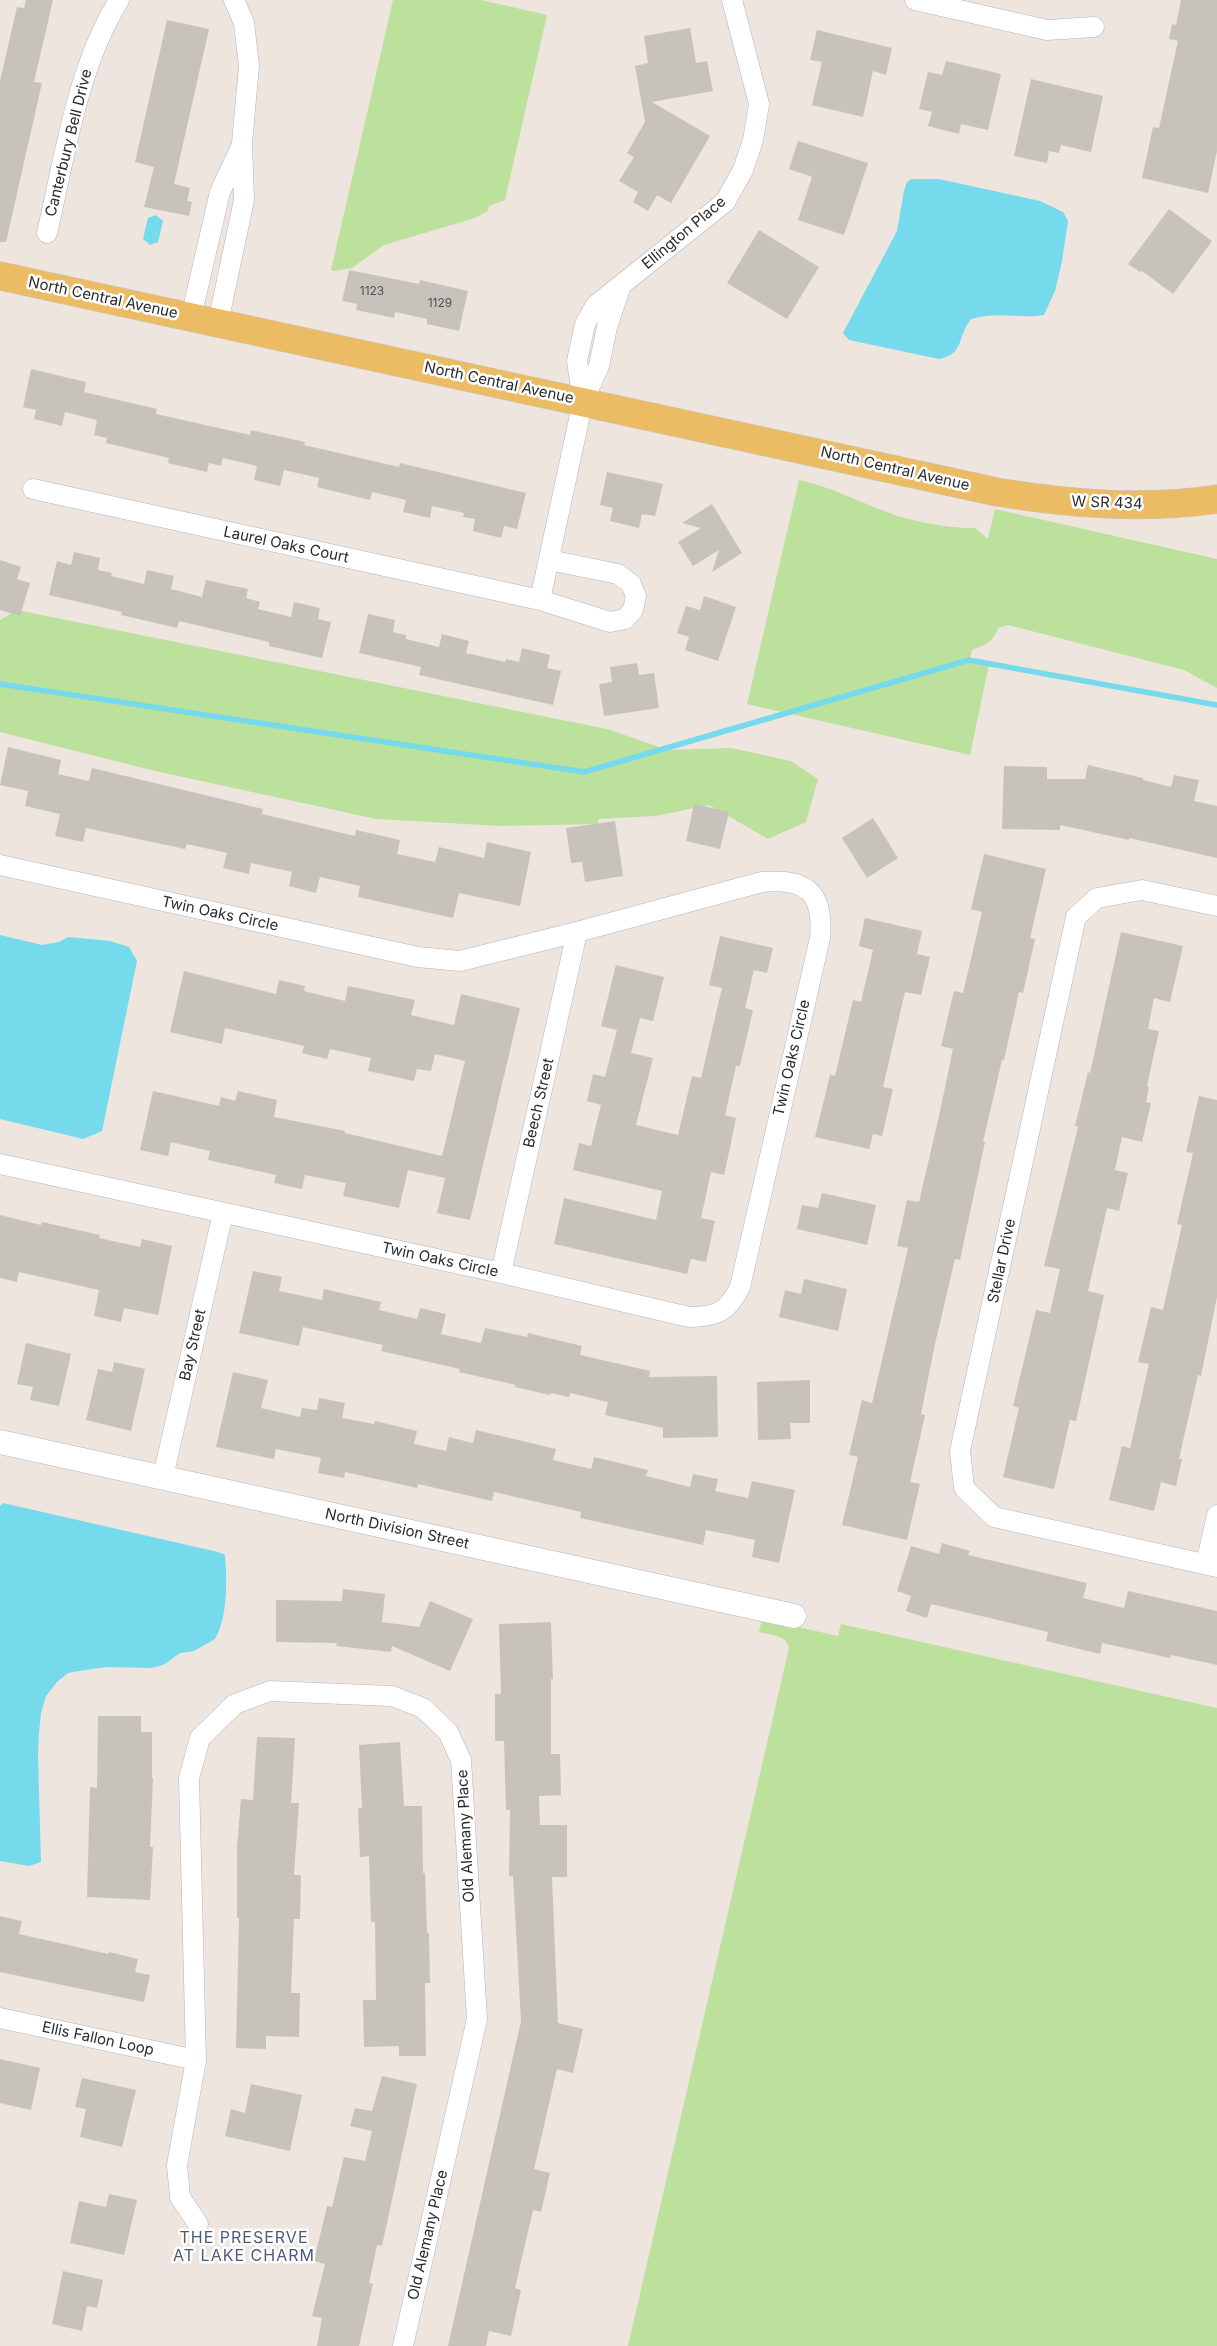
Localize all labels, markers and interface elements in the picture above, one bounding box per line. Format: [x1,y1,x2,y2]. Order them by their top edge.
street label: Canterbury Bell Drive [42,67,96,219]
street label: Ellington Place [638,193,730,273]
street label: North Central Avenue [27,273,179,323]
house number: 1123 [360,284,384,298]
house number: 1129 [428,296,452,310]
street label: North Central Avenue [423,358,575,408]
street label: North Central Avenue [819,443,971,495]
street label: W SR 434 [1071,493,1143,513]
street label: Laurel Oaks Court [222,523,350,567]
street label: Twin Oaks Circle [160,893,280,935]
street label: Twin Oaks Circle [770,998,814,1118]
street label: Beech Street [520,1057,558,1149]
street label: Stellar Drive [984,1217,1020,1305]
street label: Twin Oaks Circle [380,1239,500,1281]
street label: Bay Street [176,1307,210,1383]
street label: North Division Street [323,1505,471,1553]
street label: Old Alemany Place [454,1769,478,1903]
street label: Ellis Fallon Loop [40,2018,156,2060]
street label: Old Alemany Place [404,2168,452,2302]
district label: THE PRESERVE AT LAKE CHARM [171,2228,317,2266]

